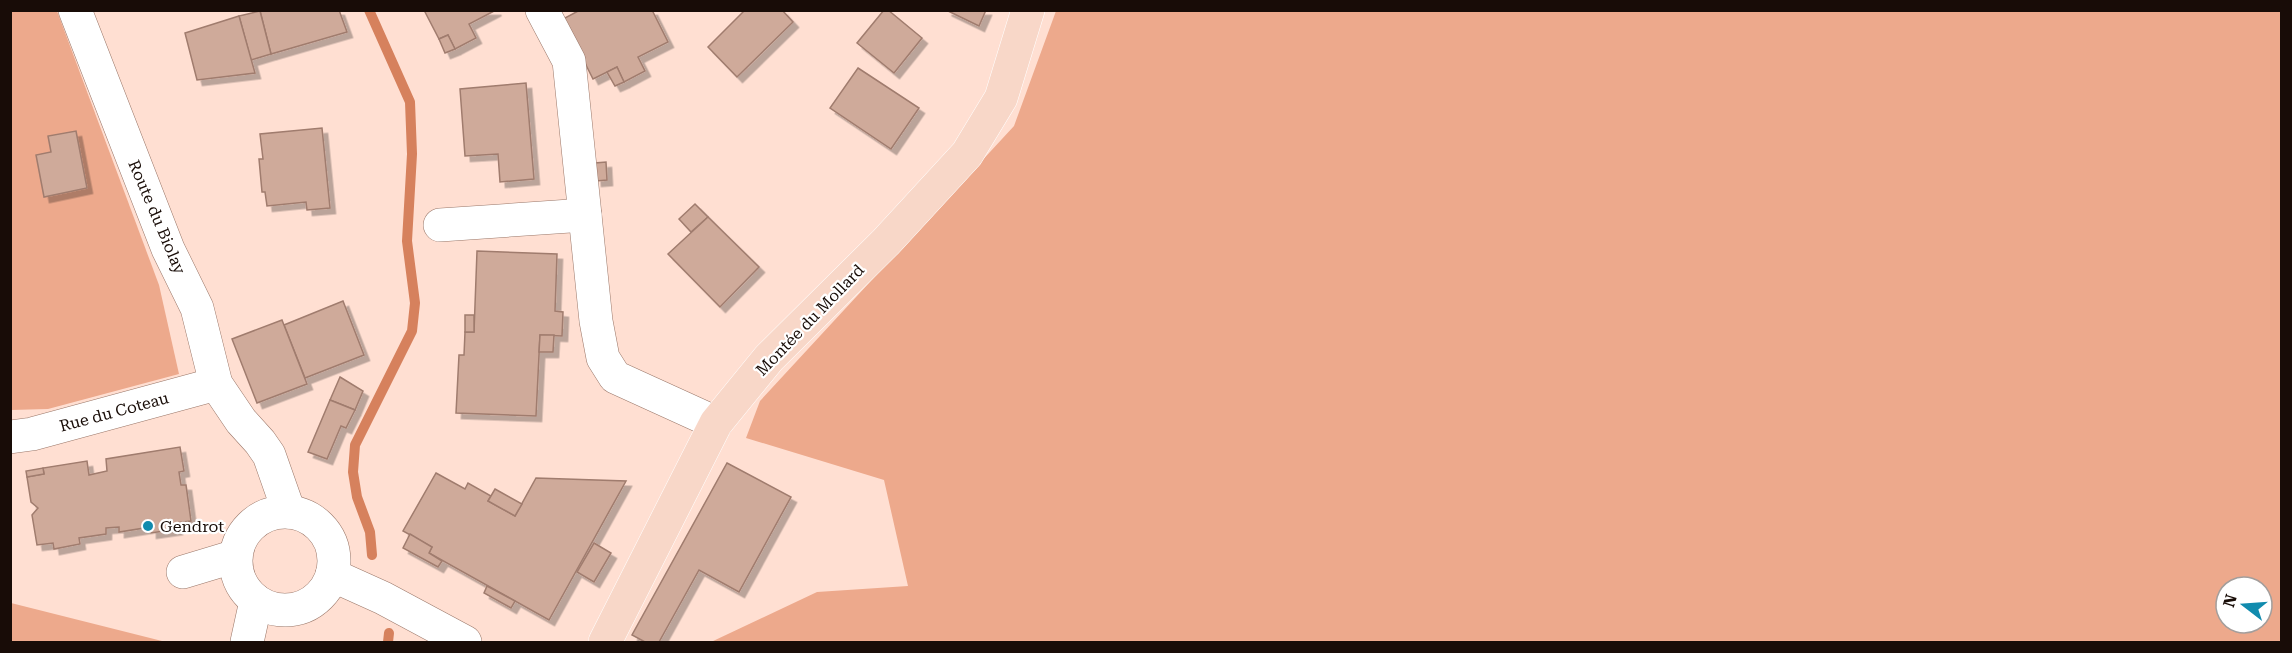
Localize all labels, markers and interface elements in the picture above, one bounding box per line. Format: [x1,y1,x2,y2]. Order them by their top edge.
street label: Route du Biolay [124,157,190,277]
street label: Montée du Mollard [752,260,868,380]
street label: Rue du Coteau [57,388,171,436]
place label: Gendrot [160,517,224,536]
marker: Gendrot [141,519,155,533]
north arrow [2214,575,2274,635]
text: N [2219,592,2241,609]

